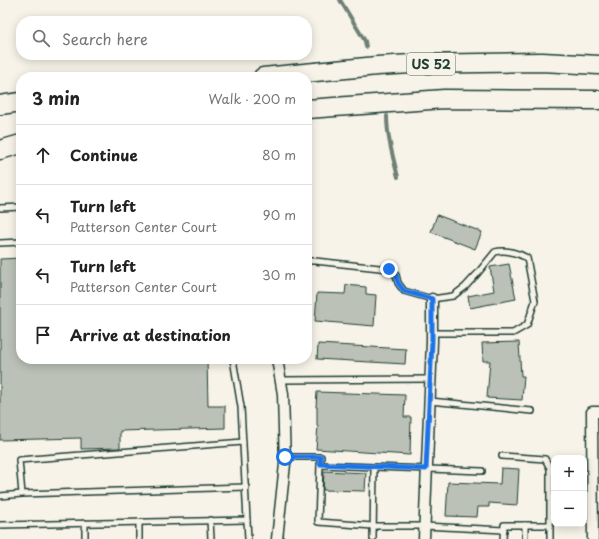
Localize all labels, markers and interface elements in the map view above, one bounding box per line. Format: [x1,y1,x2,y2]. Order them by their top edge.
search box [16,16,312,60]
icon: search [30,27,52,49]
text: Search here [62,27,148,50]
road number: US 52 [407,53,455,75]
text: 3 min [32,85,80,111]
text: Walk · 200 m [208,89,296,108]
text: Continue [70,143,138,166]
icon: ahead [32,144,54,166]
text: 80 m [262,145,296,164]
text: Turn left [70,194,136,217]
icon: left [32,204,54,226]
text: 90 m [263,205,296,224]
text: Patterson Center Court [70,217,217,236]
text: Turn left [70,254,136,277]
route end [380,260,398,278]
icon: left [32,264,54,286]
text: 30 m [262,265,296,284]
text: Patterson Center Court [70,277,217,296]
text: Arrive at destination [70,323,231,346]
icon: arrive [32,324,54,346]
route start [276,448,294,466]
map controls [551,455,587,527]
button: + [551,455,587,491]
button: − [551,491,587,527]

